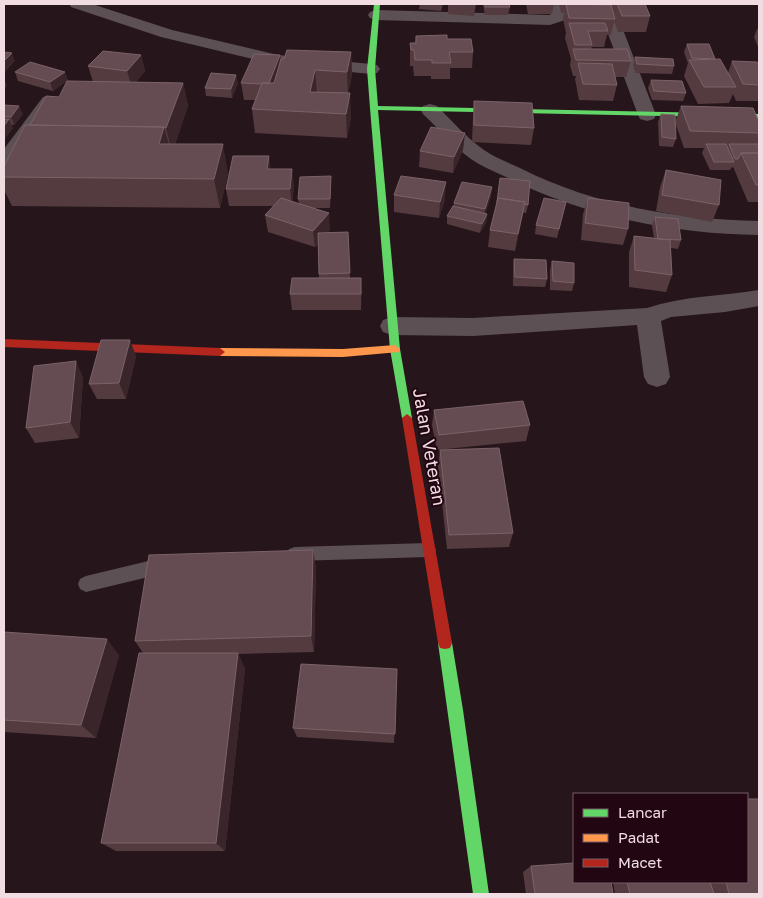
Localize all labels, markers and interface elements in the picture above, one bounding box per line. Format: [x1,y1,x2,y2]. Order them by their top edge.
street label: Jalan Veteran [409,386,451,507]
legend [573,793,748,883]
text: Lancar [618,803,667,821]
text: Padat [618,828,660,846]
text: Macet [618,853,662,871]

